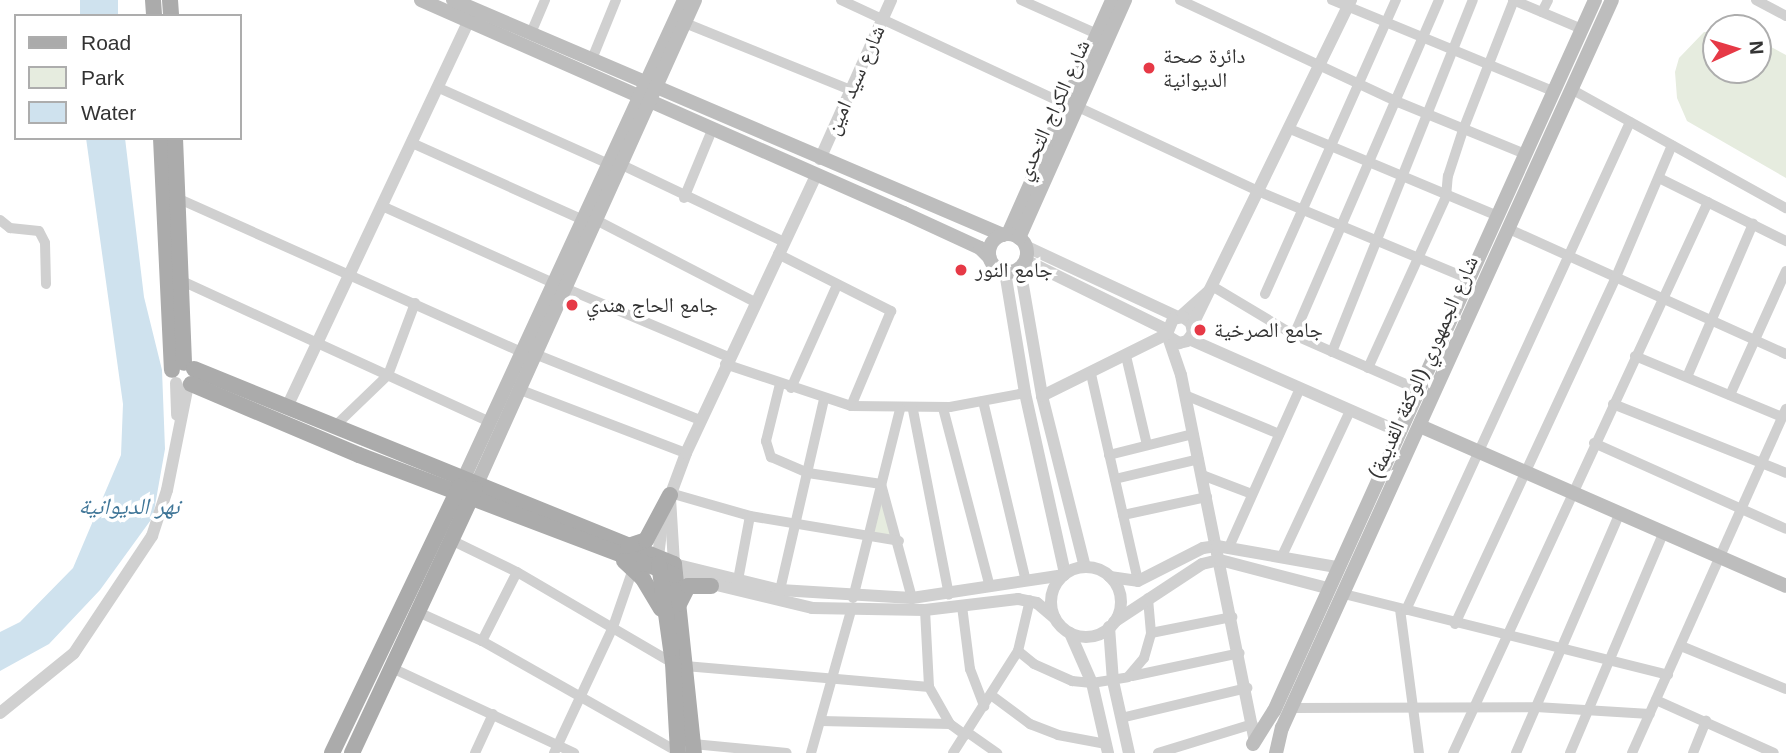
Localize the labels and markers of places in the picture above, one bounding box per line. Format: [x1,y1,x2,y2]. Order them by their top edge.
place label: دائرة صحة الديوانية [1163,43,1245,93]
marker: دائرة صحة الديوانية [1141,60,1157,76]
place label: جامع النور [975,257,1053,283]
marker: جامع النور [953,262,969,278]
place label: جامع الحاج هندي [586,292,718,318]
marker: جامع الحاج هندي [564,297,580,313]
place label: جامع الصرخية [1214,317,1323,343]
marker: جامع الصرخية [1192,322,1208,338]

